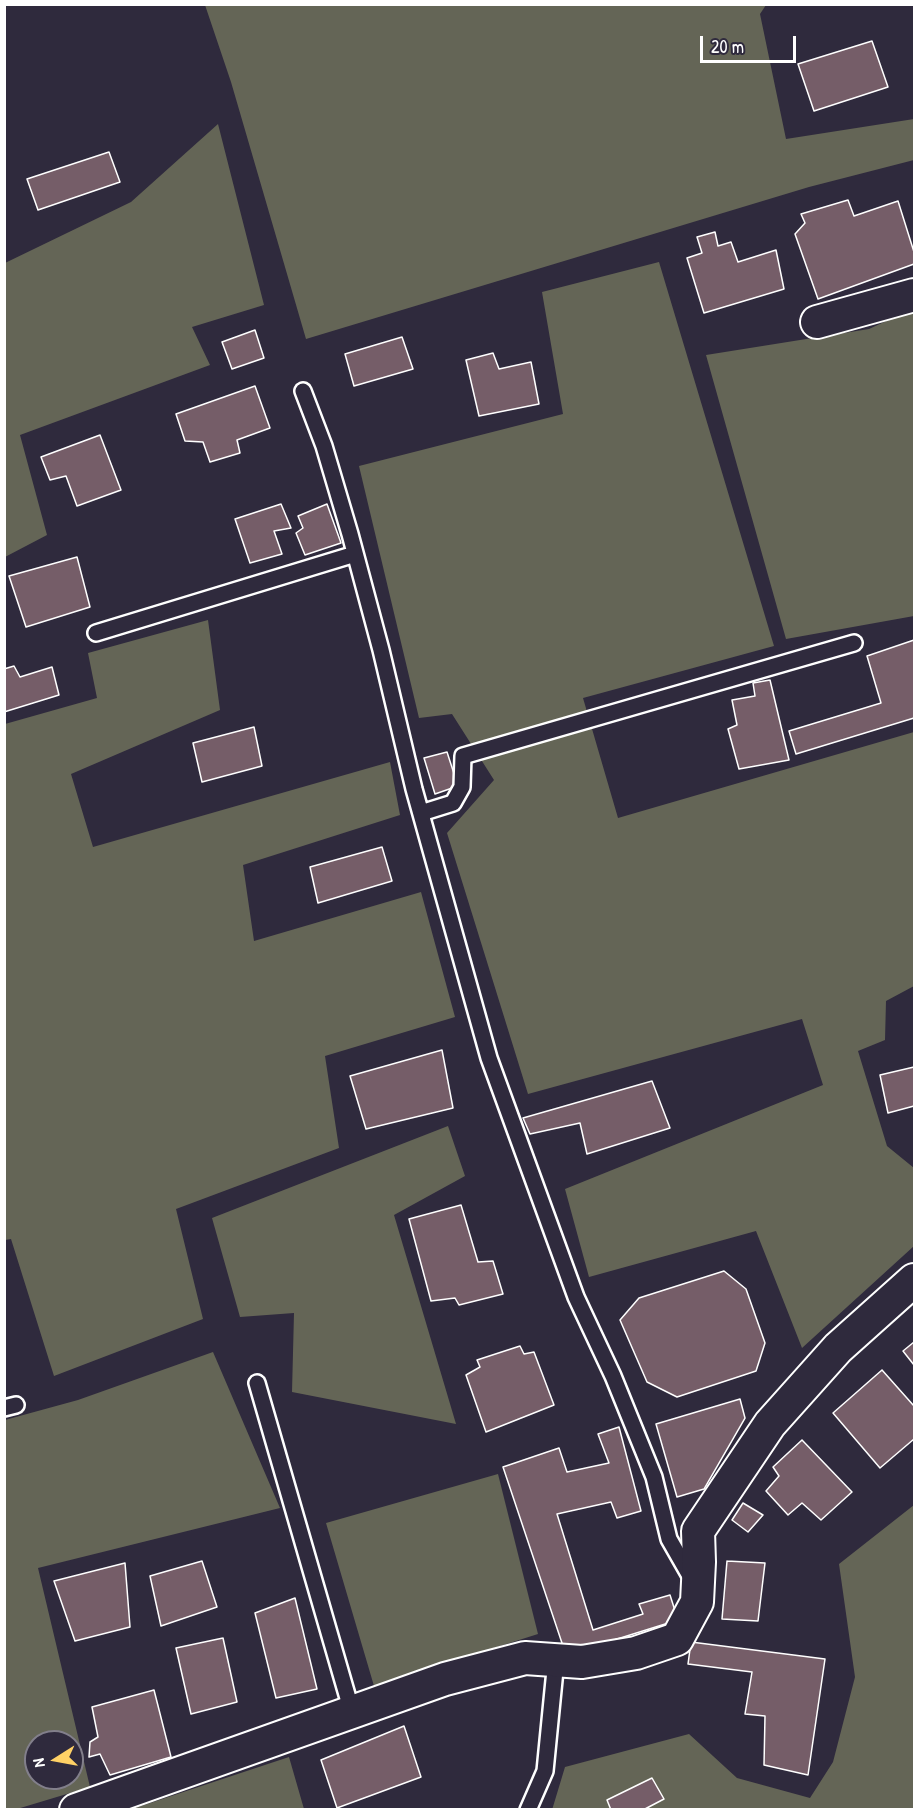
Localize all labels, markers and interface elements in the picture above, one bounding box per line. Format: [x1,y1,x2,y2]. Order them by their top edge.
scale bar [703,24,799,62]
text: 20 m [711,34,744,59]
north arrow [24,1730,84,1790]
text: N [27,1757,50,1769]

